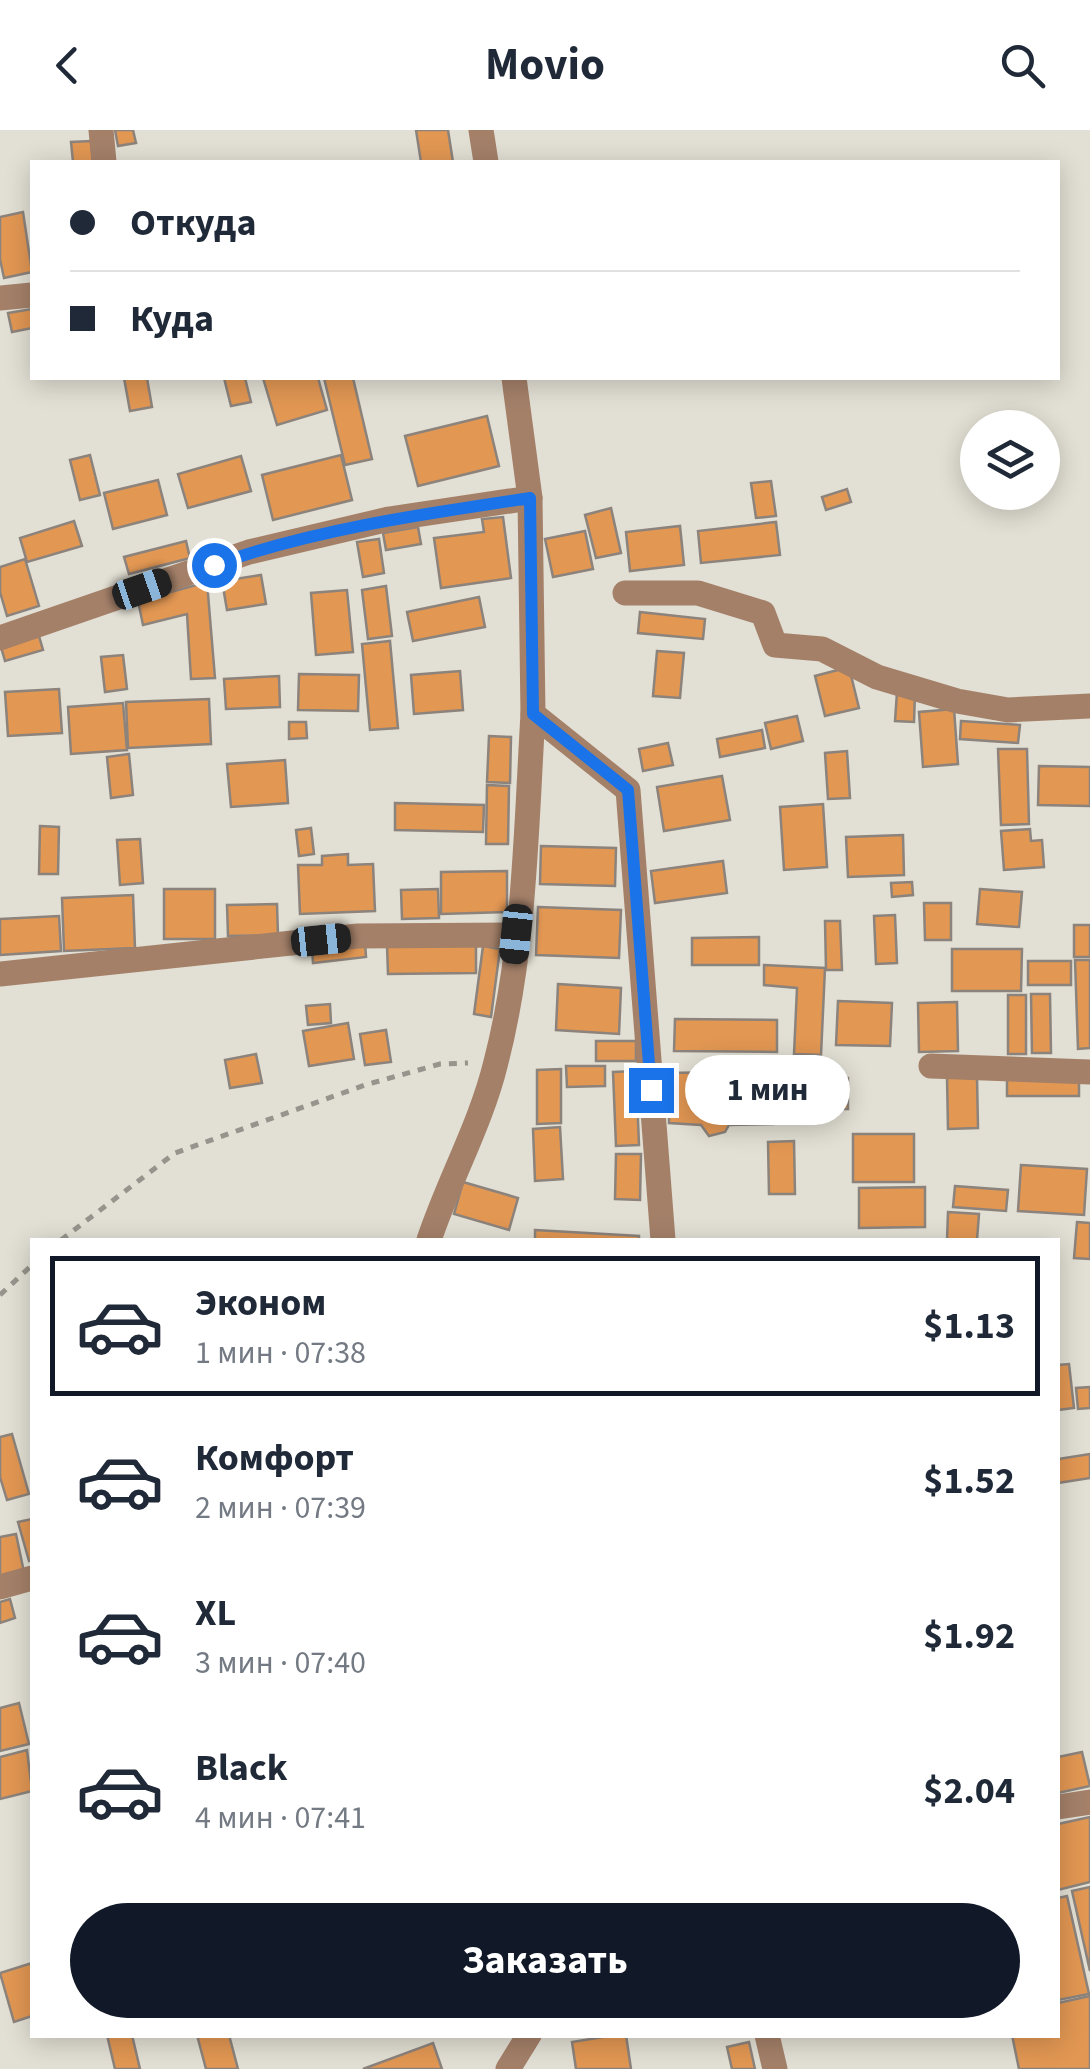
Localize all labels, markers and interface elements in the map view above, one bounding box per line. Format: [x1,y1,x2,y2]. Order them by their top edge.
text: Movio [485,33,605,97]
icon: back [40,38,95,93]
icon: search [995,38,1050,93]
text: Откуда [130,196,257,250]
text: Куда [130,292,214,346]
map controls [960,410,1060,510]
button: layers [960,410,1060,510]
route start [192,543,237,588]
car [109,565,175,613]
car [498,903,534,965]
car [290,922,352,958]
callout: 1 мин [686,1055,851,1125]
text: 1 мин [727,1067,808,1113]
route end [629,1068,674,1113]
text: Эконом [195,1276,326,1330]
icon: car [75,1281,165,1371]
text: $1.13 [923,1299,1015,1353]
text: 1 мин · 07:38 [195,1330,366,1376]
text: Комфорт [195,1431,354,1485]
icon: car [75,1436,165,1526]
text: $1.52 [923,1454,1015,1508]
text: 2 мин · 07:39 [195,1485,366,1531]
text: XL [195,1586,236,1640]
icon: car [75,1591,165,1681]
text: $1.92 [923,1609,1015,1663]
text: 3 мин · 07:40 [195,1640,366,1686]
text: Black [195,1741,288,1795]
icon: car [75,1746,165,1836]
text: $2.04 [923,1764,1015,1818]
text: 4 мин · 07:41 [195,1795,366,1841]
button: Заказать [70,1903,1020,2018]

